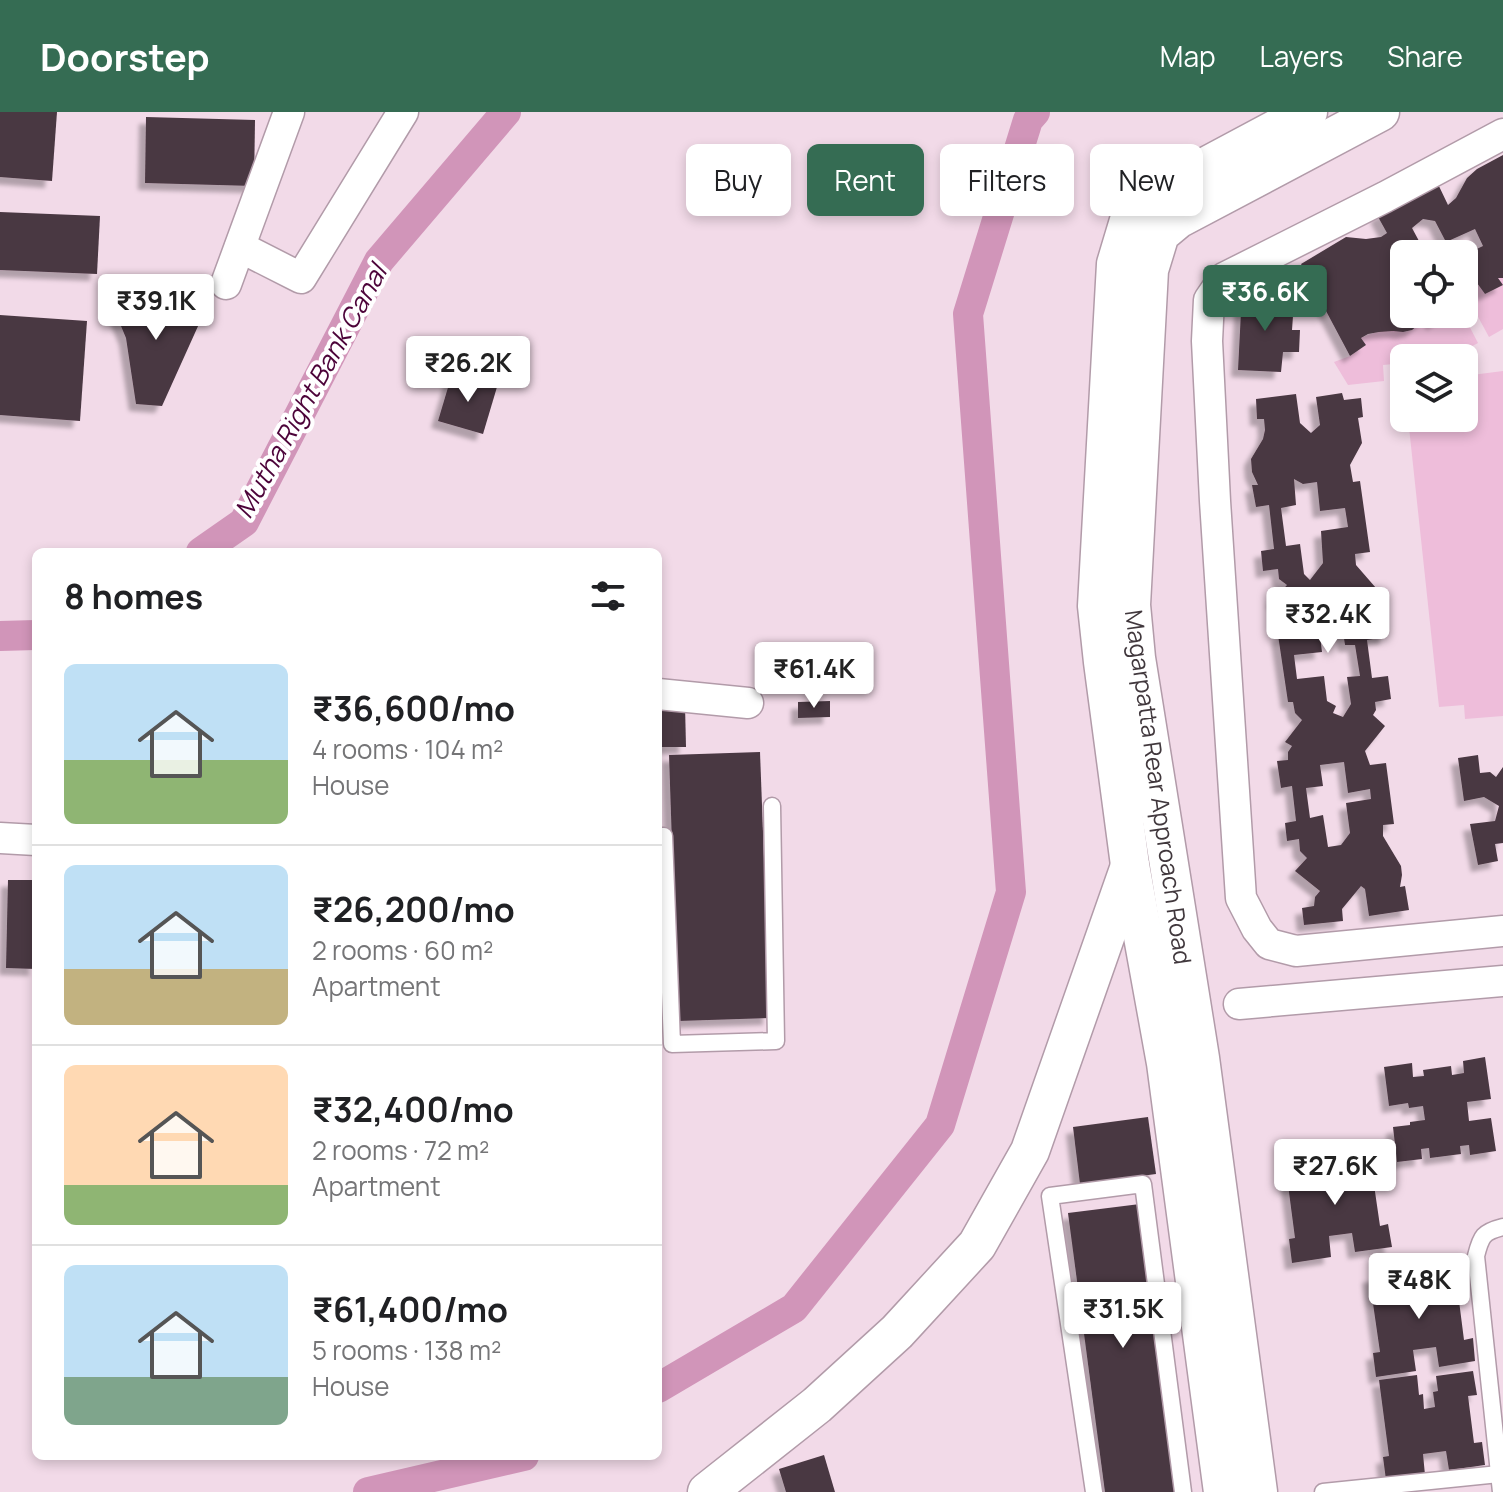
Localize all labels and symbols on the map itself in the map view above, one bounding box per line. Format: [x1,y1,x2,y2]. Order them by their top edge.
water label: Mutha Right Bank Canal [225,255,396,524]
pin: ₹36.6K [1200,265,1330,333]
pin: ₹39.1K [91,274,221,342]
pin: ₹26.2K [403,336,533,404]
pin: ₹32.4K [1263,587,1393,655]
street label: Magarpatta Rear Approach Road [1118,608,1200,966]
pin: ₹61.4K [749,642,879,710]
pin: ₹27.6K [1270,1139,1400,1207]
pin: ₹48K [1372,1253,1466,1321]
pin: ₹31.5K [1058,1282,1188,1350]

